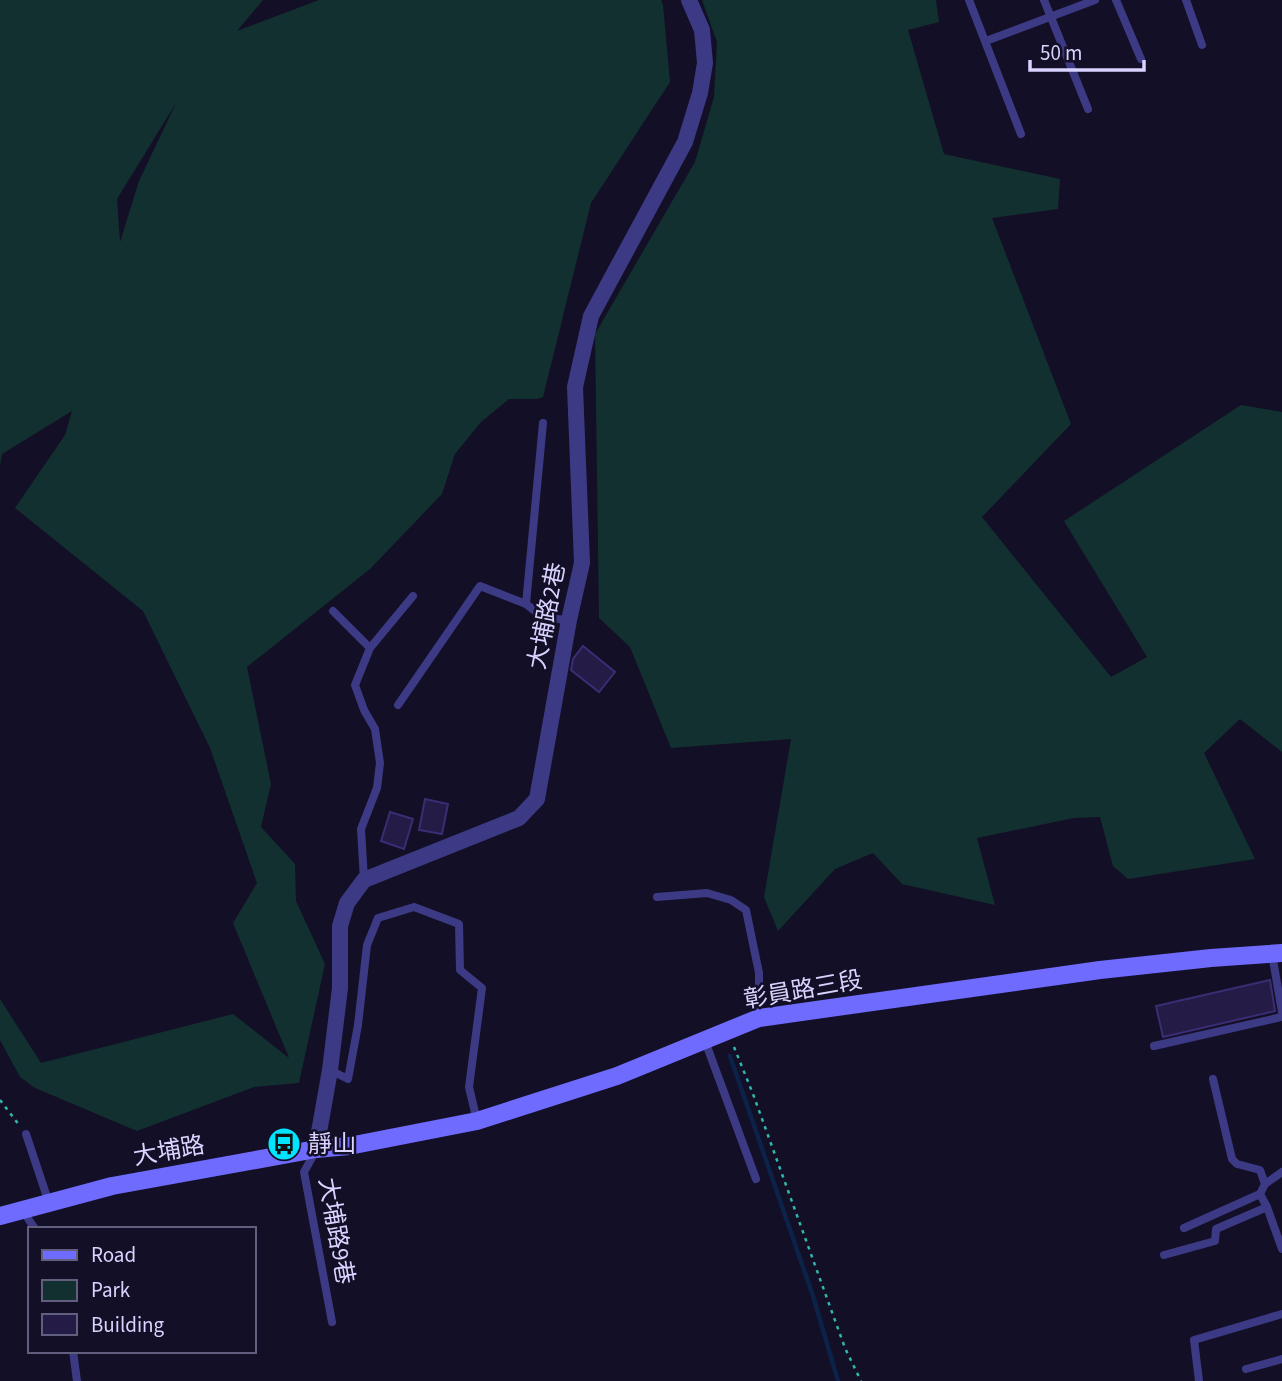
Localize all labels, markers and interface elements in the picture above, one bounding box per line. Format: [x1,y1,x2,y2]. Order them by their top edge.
scale bar [1030,28,1144,72]
text: 50 m [1040,38,1082,68]
street label: 大埔路2巷 [520,560,574,672]
street label: 彰員路三段 [741,962,865,1018]
bus stop icon: 靜山 [265,1125,303,1163]
place label: 靜山 [308,1127,356,1162]
street label: 大埔路 [131,1128,207,1174]
street label: 大埔路9巷 [309,1175,363,1287]
legend [28,1227,256,1353]
text: Road [91,1240,136,1270]
text: Park [91,1275,131,1305]
text: Building [91,1310,165,1340]

